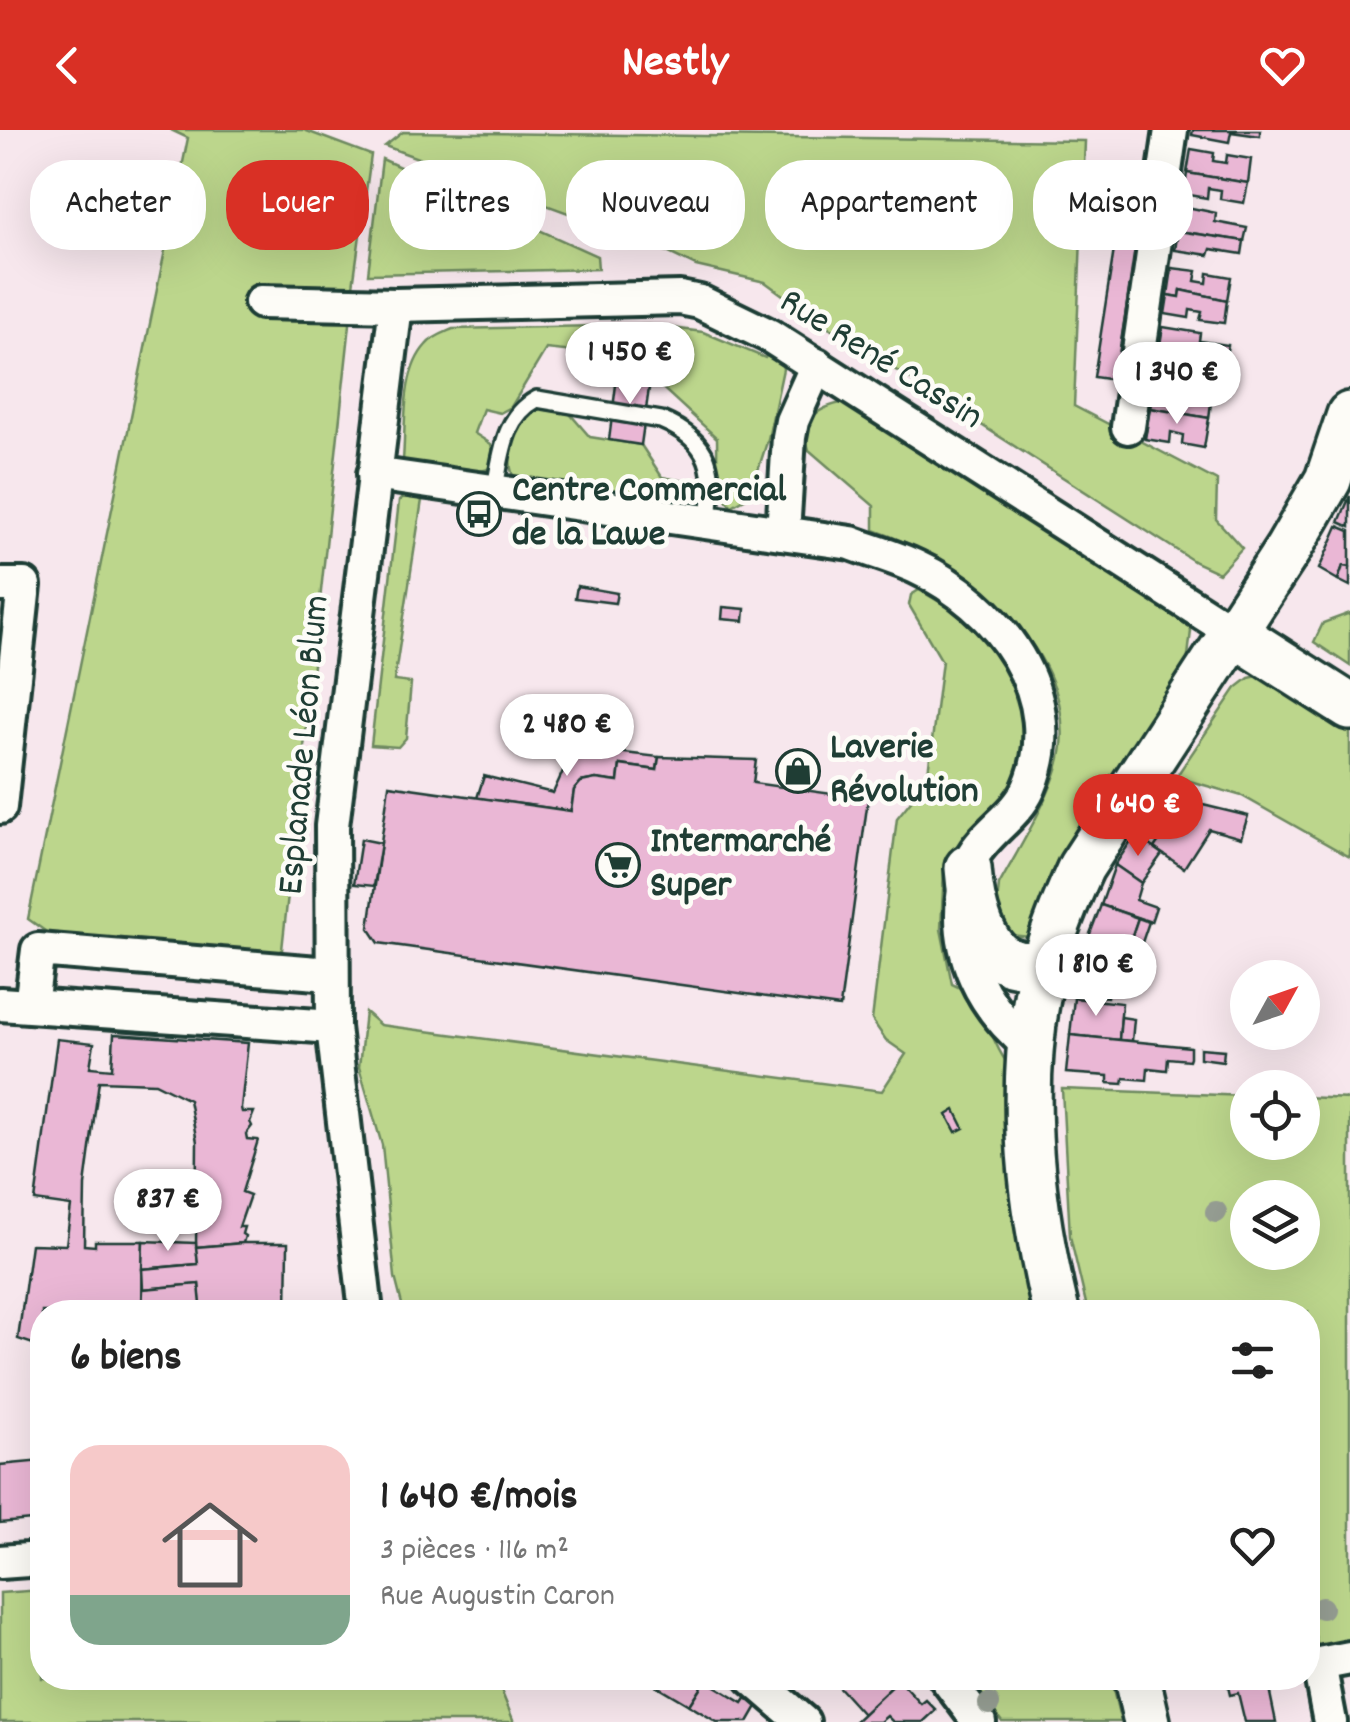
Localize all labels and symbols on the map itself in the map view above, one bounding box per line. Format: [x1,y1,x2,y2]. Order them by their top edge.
street label: Rue René Cassin [767,276,993,446]
pin: 1 450 € [538,322,722,407]
pin: 1 340 € [1085,342,1269,427]
place label: Centre Commercial de la Lawe [512,465,787,564]
bus stop icon: Centre Commercial de la Lawe [456,491,502,537]
street label: Esplanade Léon Blum [265,593,347,897]
pin: 2 480 € [475,694,659,779]
place label: Laverie Révolution [830,722,979,821]
shop icon: Laverie Révolution [775,748,821,794]
pin: 1 640 € [1046,774,1230,859]
place label: Intermarché Super [650,816,831,915]
supermarket icon: Intermarché Super [595,842,641,888]
pin: 1 810 € [1004,934,1188,1019]
north arrow [1230,960,1320,1050]
pin: 837 € [98,1169,238,1254]

